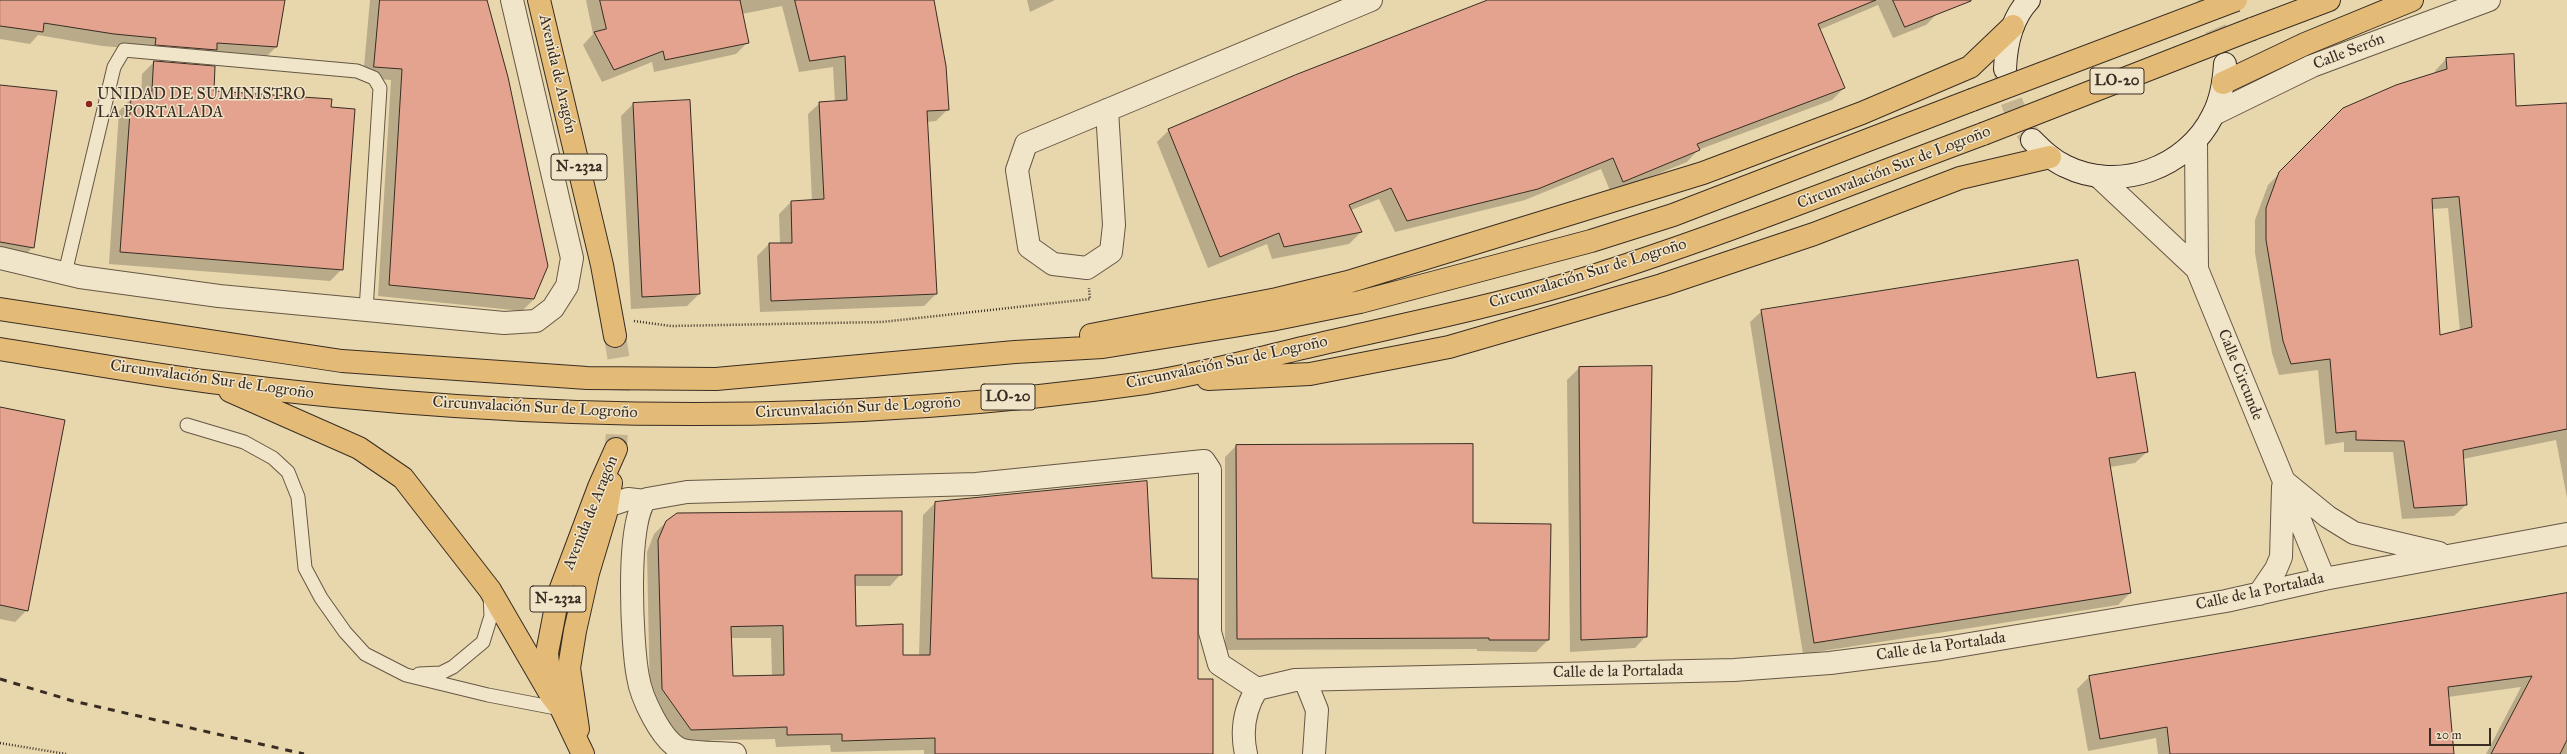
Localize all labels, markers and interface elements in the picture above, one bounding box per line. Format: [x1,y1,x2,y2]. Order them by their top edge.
street label: Avenida de Aragón [534,13,580,135]
street label: Calle Serón [2311,30,2387,74]
road number: LO-20 [2090,68,2144,94]
place label: UNIDAD DE SUMINISTRO LA PORTALADA [97,85,305,123]
marker: UNIDAD DE SUMINISTRO LA PORTALADA [84,99,94,109]
street label: Circunvalación Sur de Logroño [1795,122,1993,214]
road number: N-232a [551,154,607,180]
street label: Circunvalación Sur de Logroño [1487,235,1689,313]
street label: Calle Circunde [2213,327,2267,423]
street label: Circunvalación Sur de Logroño [1125,332,1329,394]
street label: Circunvalación Sur de Logroño [109,356,315,404]
road number: LO-20 [981,384,1035,410]
street label: Circunvalación Sur de Logroño [432,393,638,423]
street label: Circunvalación Sur de Logroño [755,393,961,423]
street label: Avenida de Aragón [559,453,623,573]
street label: Calle de la Portalada [2194,569,2326,615]
road number: N-232a [530,586,586,612]
street label: Calle de la Portalada [1875,628,2007,666]
street label: Calle de la Portalada [1553,661,1683,683]
scale bar [2431,720,2493,746]
text: 20 m [2436,728,2462,742]

